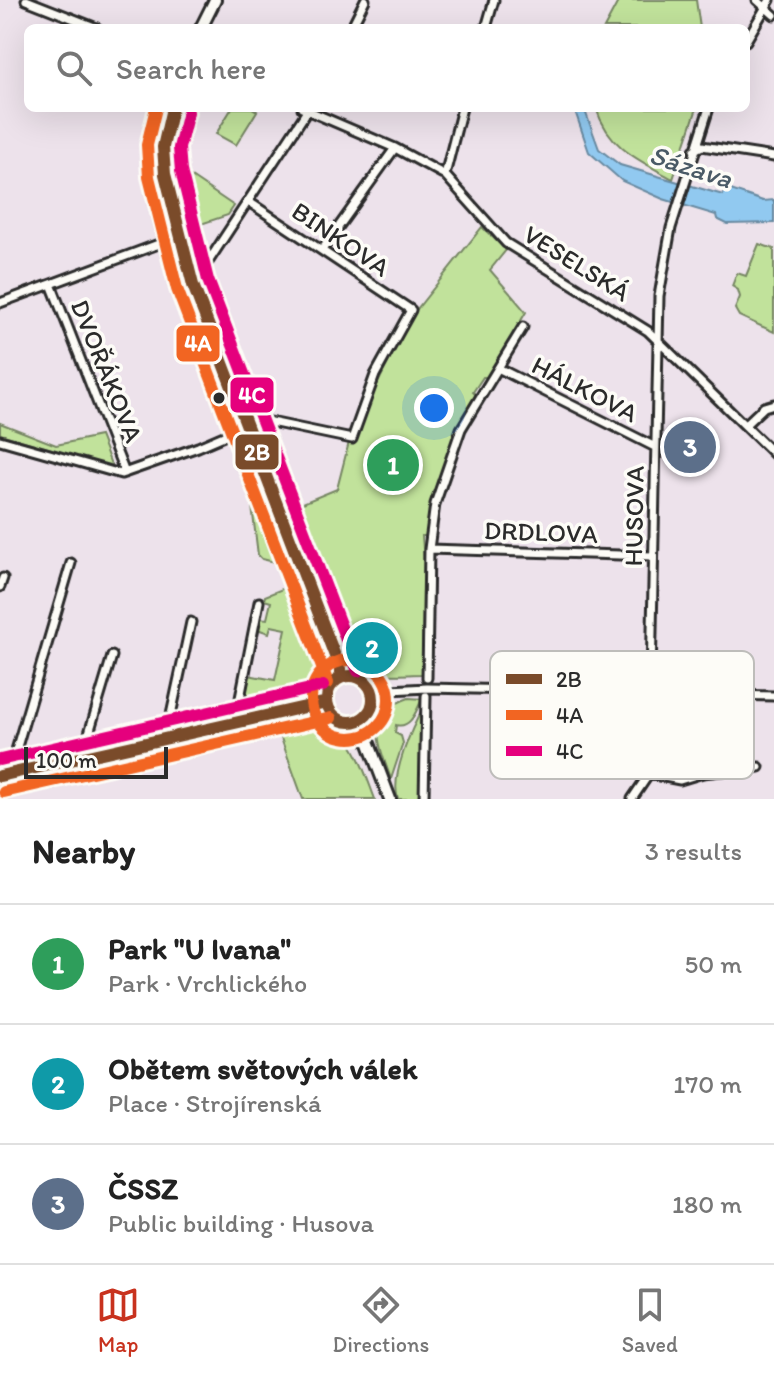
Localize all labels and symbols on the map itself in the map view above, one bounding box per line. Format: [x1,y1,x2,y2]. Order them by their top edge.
water label: Sázava [645,137,738,196]
street label: BINKOVA [286,195,396,284]
street label: VESELSKÁ [518,218,636,308]
street label: DVOŘÁKOVA [64,295,150,447]
line badge: 4A [175,324,221,363]
text: 4A [184,330,213,357]
street label: HÁLKOVA [527,349,644,430]
line badge: 4C [229,376,275,414]
text: 4C [238,382,266,409]
your location [414,388,454,428]
unlabelled marker [211,390,227,406]
pin: 3 [664,417,716,477]
line badge: 2B [234,433,280,471]
pin: 1 [367,435,419,495]
text: 2B [244,439,270,466]
street label: HUSOVA [617,465,651,567]
street label: DRDLOVA [483,514,599,550]
pin: 2 [346,618,398,678]
legend [490,651,754,779]
text: 2B [556,666,582,693]
text: 4A [556,702,583,729]
text: 4C [556,738,583,765]
scale bar [24,743,168,779]

